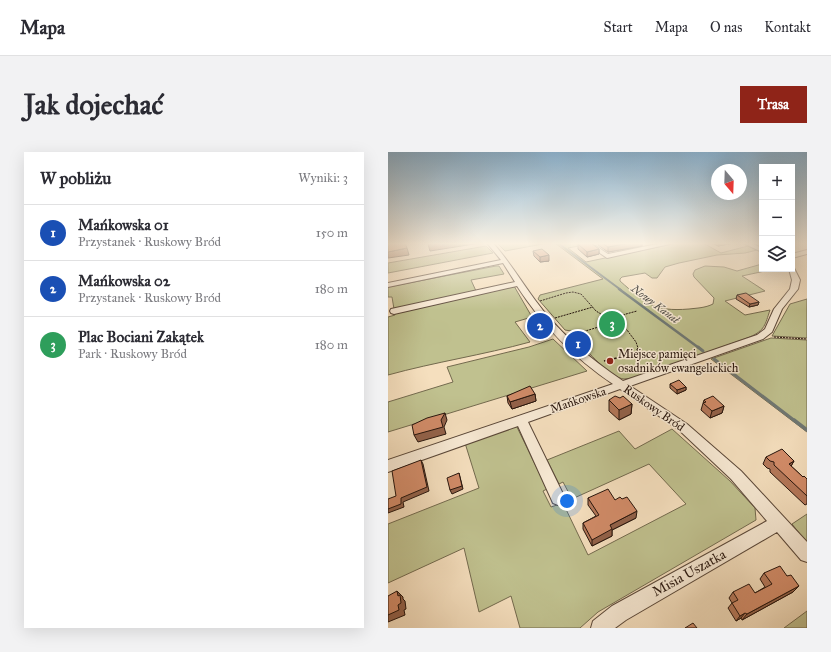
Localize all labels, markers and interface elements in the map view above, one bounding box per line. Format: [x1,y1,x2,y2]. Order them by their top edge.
text: Mapa [20,16,65,39]
text: Start [604,19,633,36]
text: Mapa [655,19,688,36]
text: O nas [710,19,742,36]
text: Kontakt [764,19,811,36]
button: Trasa [740,86,807,123]
text: Jak dojechać [24,87,163,122]
north arrow [711,164,747,200]
map controls [759,164,795,272]
button: + [759,164,795,200]
text: W pobliżu [40,168,111,189]
text: Wyniki: 3 [298,170,348,186]
button: − [759,200,795,236]
text: Mańkowska 01 [78,216,169,234]
text: 1 [50,225,56,241]
text: 150 m [316,225,348,241]
text: Przystanek · Ruskowy Bród [78,234,221,250]
button: layers [759,236,795,272]
text: Mańkowska 02 [78,272,170,290]
text: 2 [50,281,56,297]
text: 180 m [315,281,348,297]
water label: Nowy Kanał [628,281,682,327]
text: Przystanek · Ruskowy Bród [78,290,221,306]
pin: 3 [599,309,625,339]
pin: 2 [527,311,553,341]
text: Plac Bociani Zakątek [78,328,204,346]
pin: 1 [565,329,591,359]
text: 3 [50,337,56,353]
text: 180 m [315,337,348,353]
text: Park · Ruskowy Bród [78,346,187,362]
place label: Miejsce pamięci osadników ewangelickich [618,347,739,376]
marker: Miejsce pamięci osadników ewangelickich [605,356,615,366]
street label: Ruskowy Bród [621,382,687,434]
street label: Mańkowska [548,384,609,416]
your location [557,491,577,511]
street label: Misia Uszatka [649,546,729,600]

